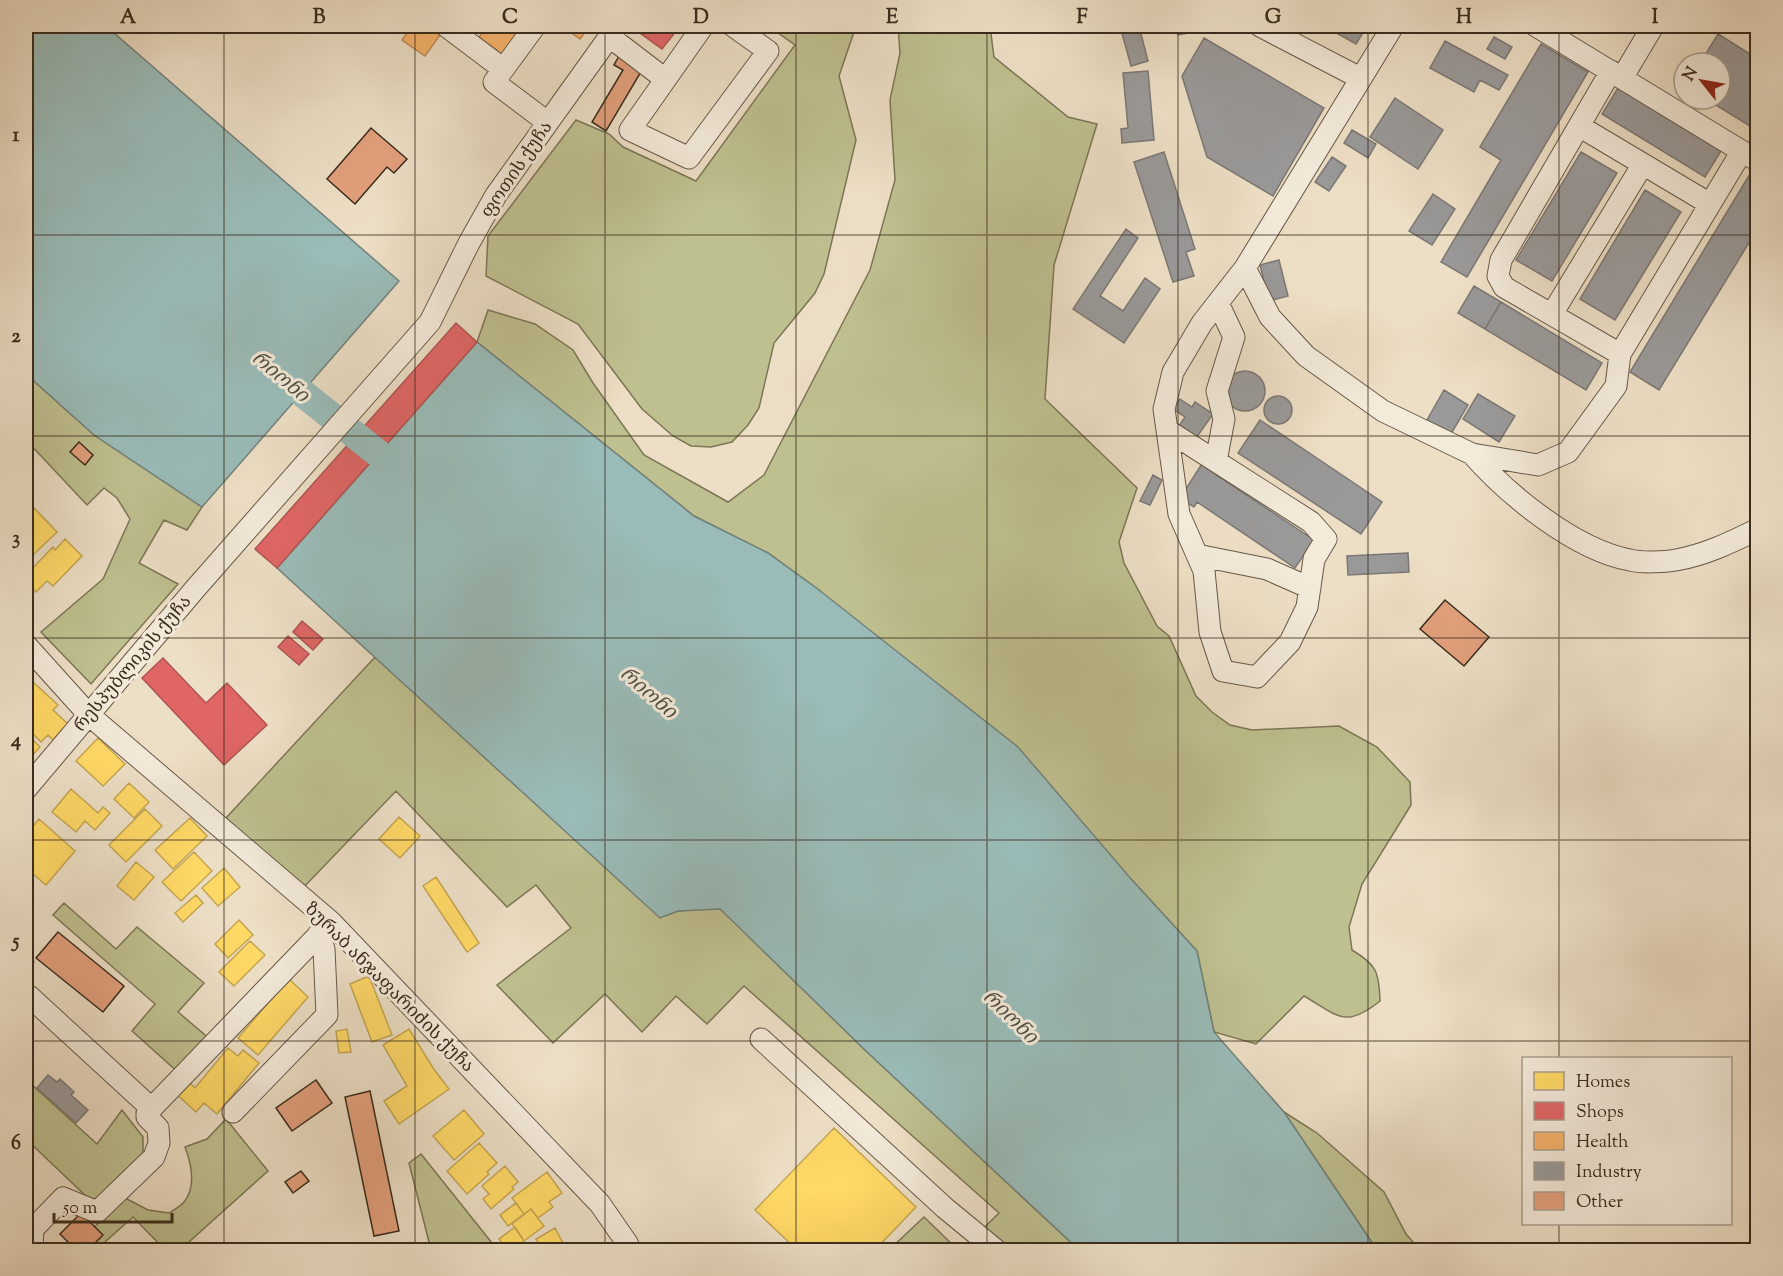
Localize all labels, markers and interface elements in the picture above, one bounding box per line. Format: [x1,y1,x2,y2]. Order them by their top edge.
text: A [120,4,137,33]
text: B [313,4,326,33]
text: C [502,4,518,33]
text: D [693,4,709,33]
text: E [886,4,899,33]
text: F [1076,4,1088,33]
text: G [1265,4,1282,33]
text: H [1456,4,1472,33]
text: I [1652,4,1659,33]
north arrow [1672,51,1732,111]
text: N [1678,63,1705,86]
street label: ფოთის ქუჩა [476,116,560,224]
text: 1 [13,122,20,151]
text: 2 [11,323,21,352]
water label: რიონი [244,345,316,412]
text: 3 [12,525,20,554]
street label: რესპუბლიკის ქუჩა [69,590,198,738]
water label: რიონი [613,661,683,728]
text: 4 [10,727,21,756]
street label: ზურაბ ანჯაფარიძის ქუჩა [298,898,479,1079]
text: 5 [11,928,20,957]
water label: რიონი [975,984,1045,1053]
legend [1522,1057,1732,1225]
text: Homes [1576,1070,1630,1096]
text: Shops [1576,1100,1624,1126]
text: 6 [11,1130,21,1159]
text: Health [1576,1130,1629,1156]
text: Industry [1576,1160,1642,1186]
scale bar [54,1186,172,1224]
text: Other [1576,1190,1623,1216]
text: 50 m [62,1196,98,1222]

